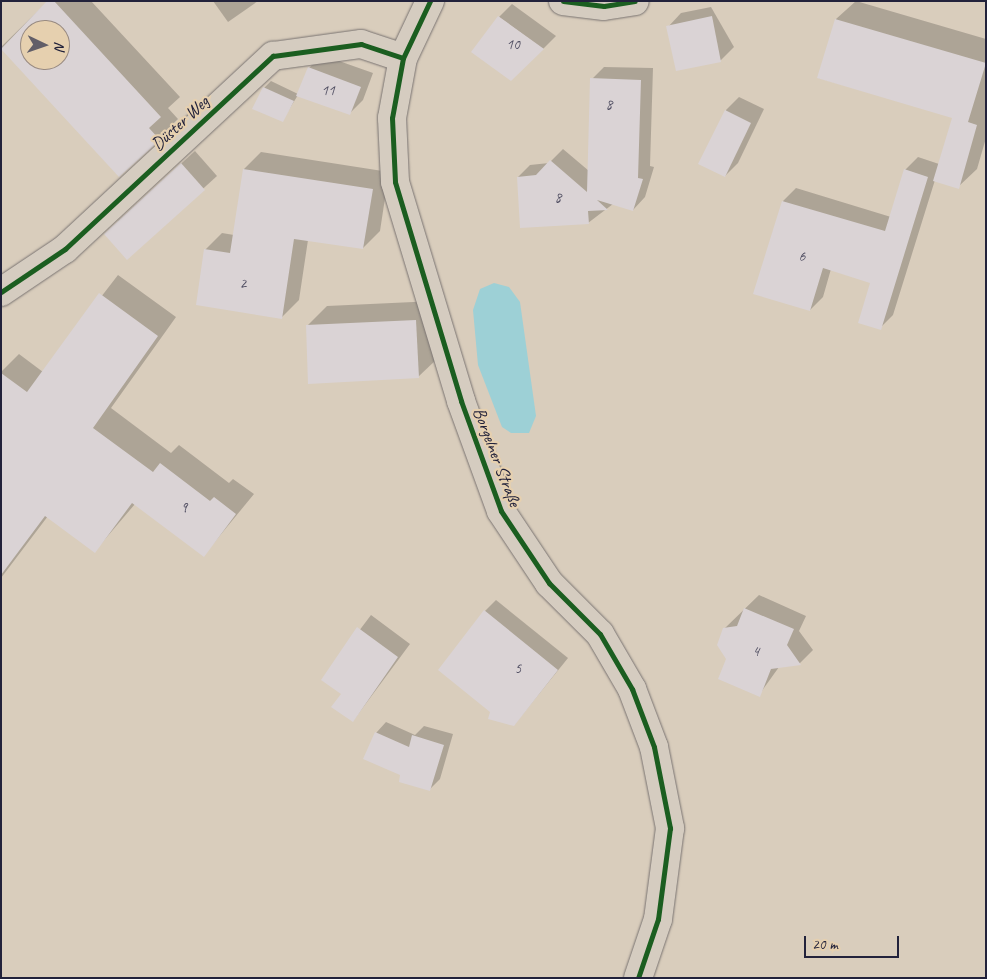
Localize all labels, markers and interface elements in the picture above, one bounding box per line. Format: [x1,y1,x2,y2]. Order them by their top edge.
north arrow [20,20,70,70]
house number: 10 [506,36,520,54]
text: N [51,41,68,51]
house number: 11 [321,82,335,100]
street label: Düster Weg [147,91,213,155]
house number: 8 [606,96,612,114]
house number: 8 [555,189,561,207]
house number: 6 [799,248,805,266]
house number: 2 [240,275,246,293]
street label: Borgelner Straße [468,404,526,510]
house number: 9 [181,499,187,517]
house number: 4 [753,643,759,661]
house number: 5 [515,660,521,678]
scale bar [807,926,902,958]
text: 20 m [812,935,838,954]

